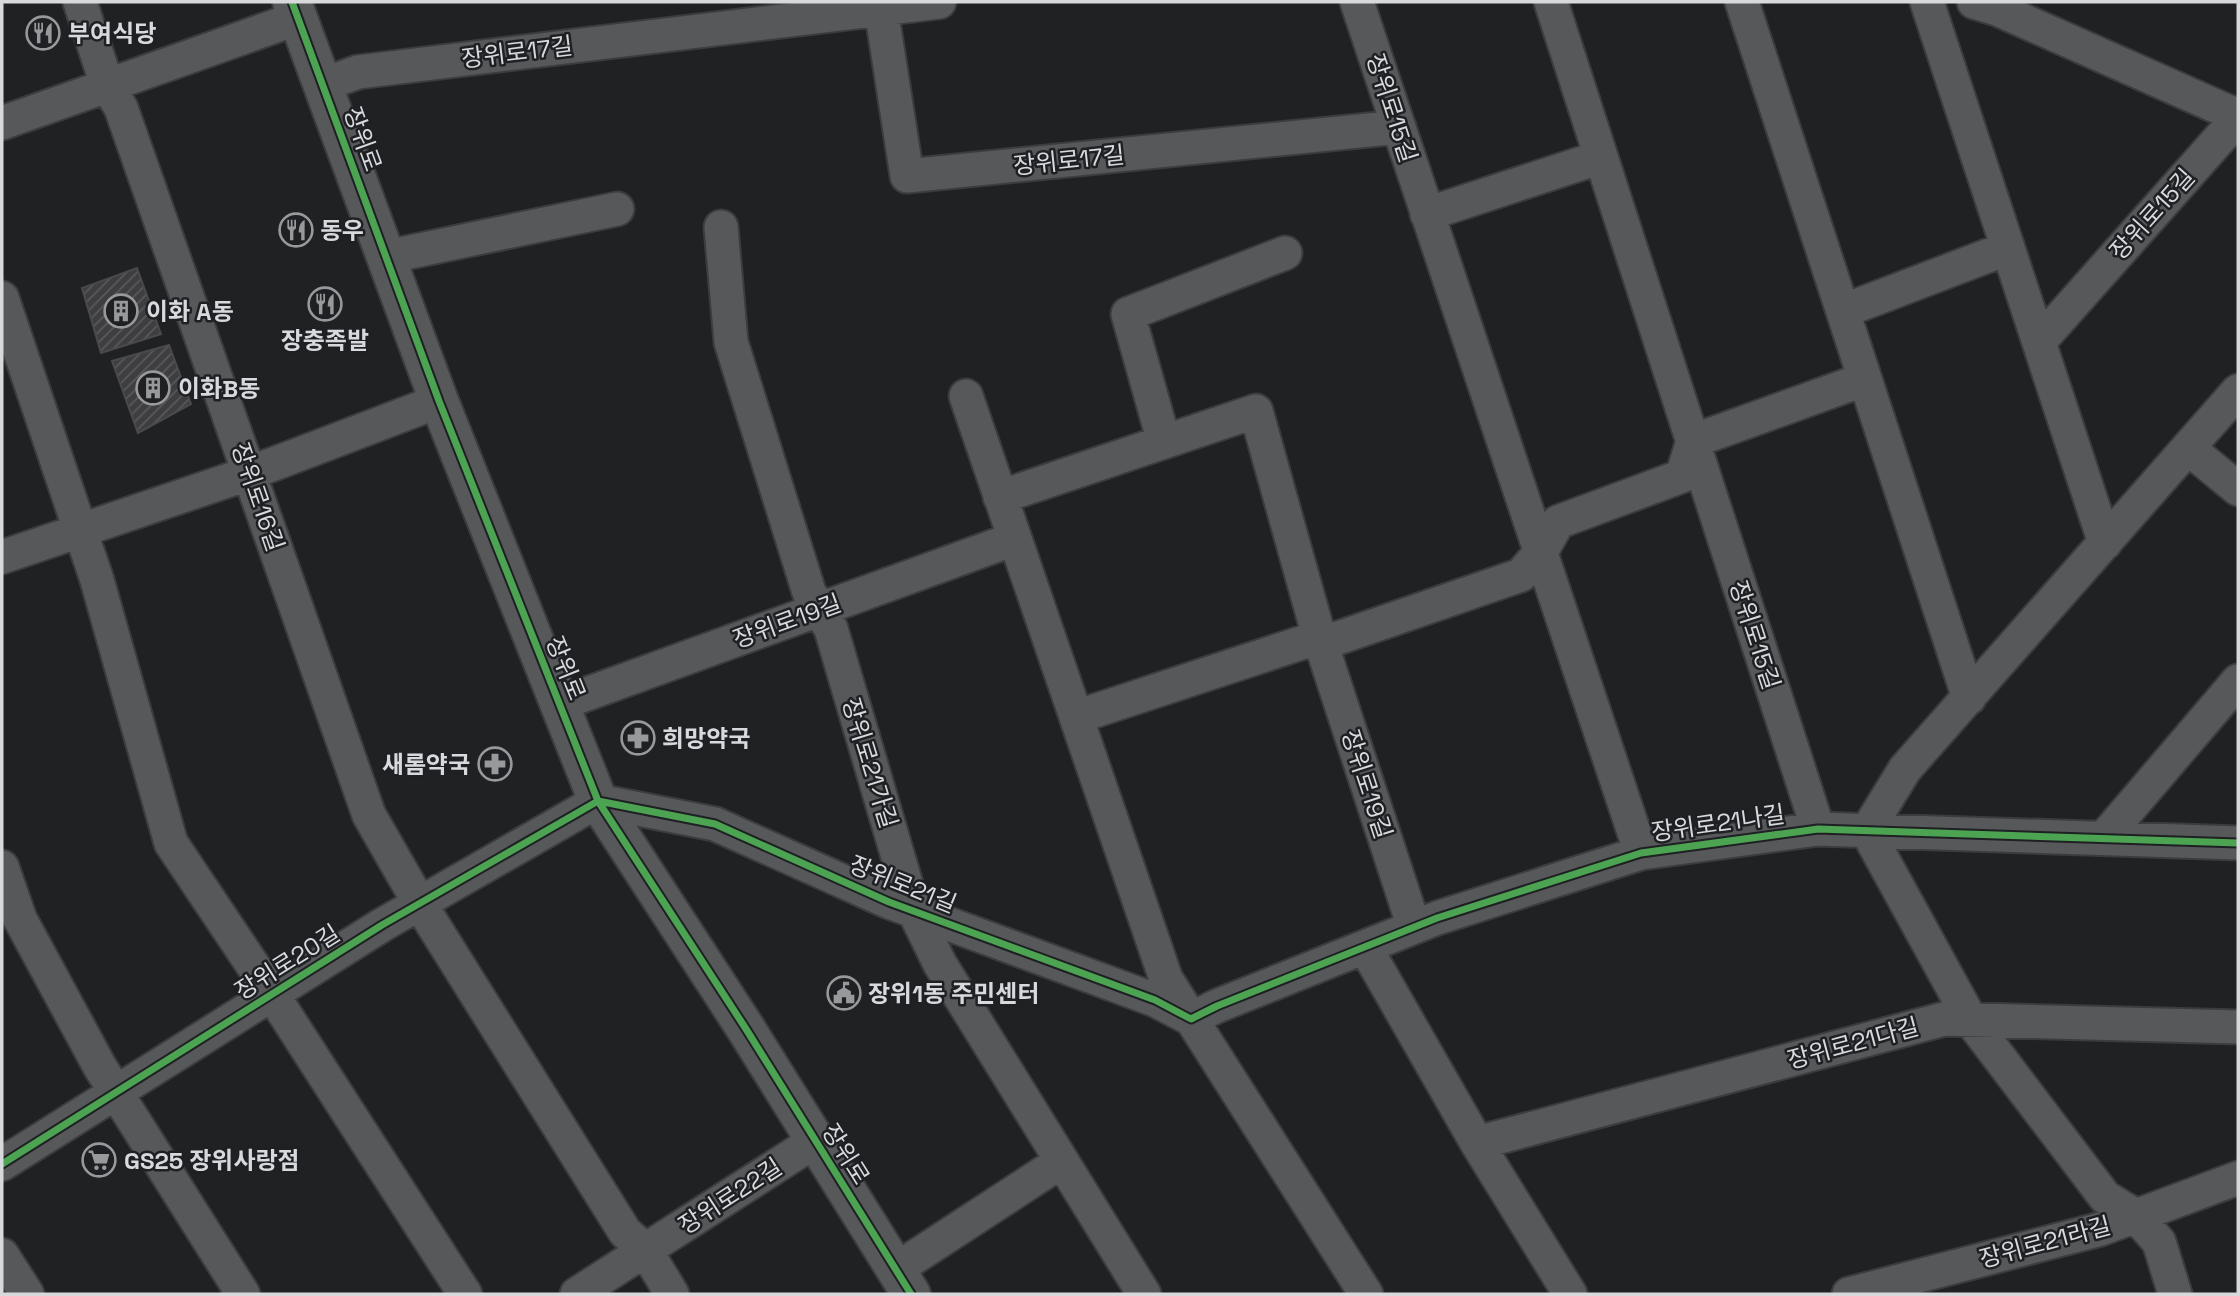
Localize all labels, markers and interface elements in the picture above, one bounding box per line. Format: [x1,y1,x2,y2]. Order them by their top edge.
restaurant icon: 부여식당 [24,14,62,52]
place label: 부여식당 [68,18,156,49]
street label: 장위로17길 [460,30,574,74]
street label: 장위로15길 [1360,50,1424,166]
street label: 장위로 [337,103,389,175]
street label: 장위로17길 [1012,139,1126,181]
street label: 장위로15길 [2103,162,2201,266]
restaurant icon: 동우 [277,211,315,249]
place label: 동우 [320,215,364,246]
restaurant icon: 장충족발 [306,285,344,323]
building icon: 이화 A동 [102,292,140,330]
place label: 이화 A동 [146,296,234,327]
place label: 장충족발 [281,325,369,356]
building icon: 이화B동 [134,369,172,407]
place label: 이화B동 [178,373,260,404]
street label: 장위로16길 [225,439,291,555]
street label: 장위로15길 [1723,577,1787,693]
street label: 장위로19길 [729,587,845,655]
street label: 장위로 [539,631,593,705]
street label: 장위로21가길 [835,694,905,832]
pharmacy icon: 희망약국 [619,719,657,757]
place label: 희망약국 [662,723,750,754]
street label: 장위로19길 [1335,725,1399,843]
pharmacy icon: 새롬약국 [476,745,514,783]
place label: 새롬약국 [382,749,470,780]
street label: 장위로21나길 [1649,798,1787,848]
street label: 장위로21길 [845,848,961,920]
street label: 장위로20길 [229,918,345,1006]
public building icon: 장위1동 주민센터 [825,974,863,1012]
place label: 장위1동 주민센터 [868,978,1040,1009]
street label: 장위로21다길 [1784,1011,1922,1075]
street label: 장위로 [815,1118,877,1190]
supermarket icon: GS25 장위사랑점 [80,1141,118,1179]
place label: GS25 장위사랑점 [124,1145,300,1176]
street label: 장위로22길 [672,1151,788,1241]
street label: 장위로21라길 [1976,1210,2114,1274]

